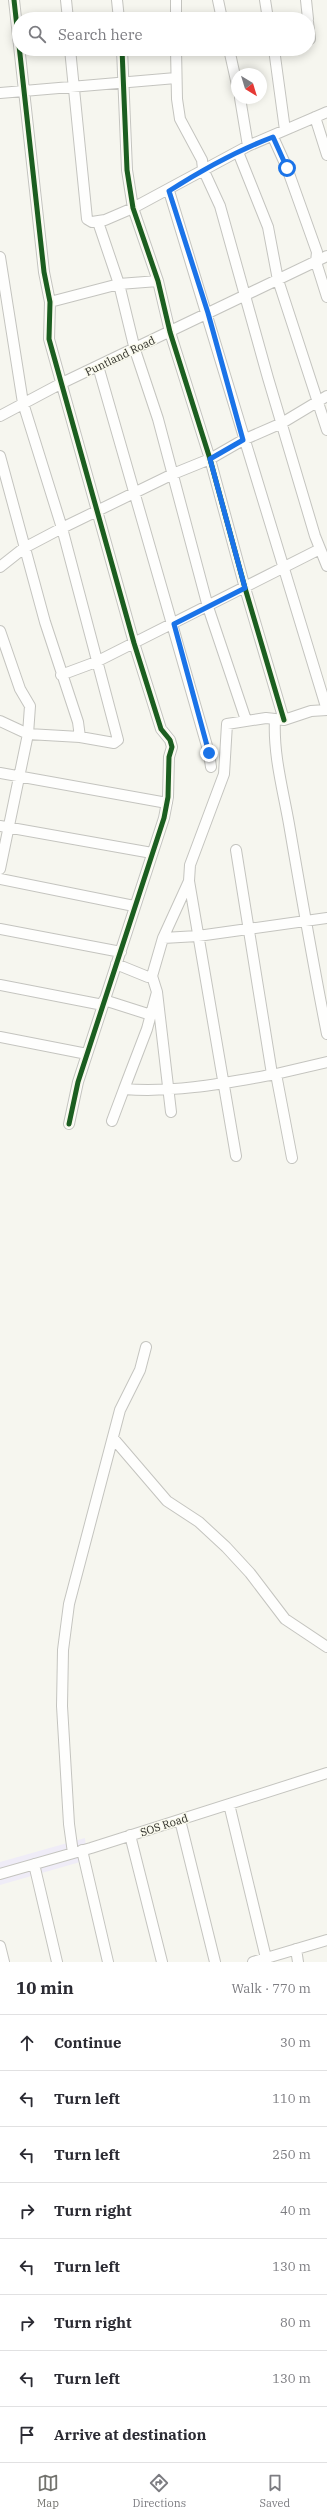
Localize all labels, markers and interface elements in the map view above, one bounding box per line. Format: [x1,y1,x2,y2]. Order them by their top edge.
search box [12,12,315,56]
icon: search [26,23,48,45]
text: Search here [58,25,143,44]
north arrow [231,68,267,104]
route start [278,159,296,177]
street label: Puntland Road [83,333,158,379]
route end [200,744,218,762]
street label: SOS Road [138,1811,190,1839]
text: 10 min [16,1977,74,1999]
text: Walk · 770 m [232,1980,311,1997]
icon: ahead [16,2032,38,2054]
text: Continue [54,2033,121,2052]
text: 30 m [280,2034,311,2051]
icon: left [16,2088,38,2110]
text: Turn left [54,2089,120,2108]
text: 110 m [272,2090,311,2107]
icon: left [16,2144,38,2166]
text: Turn left [54,2145,120,2164]
text: 250 m [272,2146,311,2163]
icon: right [16,2200,38,2222]
text: Turn right [54,2201,132,2220]
text: 40 m [280,2202,311,2219]
icon: left [16,2256,38,2278]
text: Turn left [54,2257,120,2276]
text: 130 m [272,2258,311,2275]
icon: right [16,2312,38,2334]
text: Turn right [54,2313,132,2332]
text: 80 m [280,2314,311,2331]
icon: left [16,2368,38,2390]
text: Turn left [54,2369,120,2388]
text: 130 m [272,2370,311,2387]
icon: arrive [16,2424,38,2446]
text: Arrive at destination [54,2425,206,2444]
tab: Map [37,2472,59,2510]
tab: Directions [132,2472,186,2510]
tab: Saved [259,2472,290,2510]

